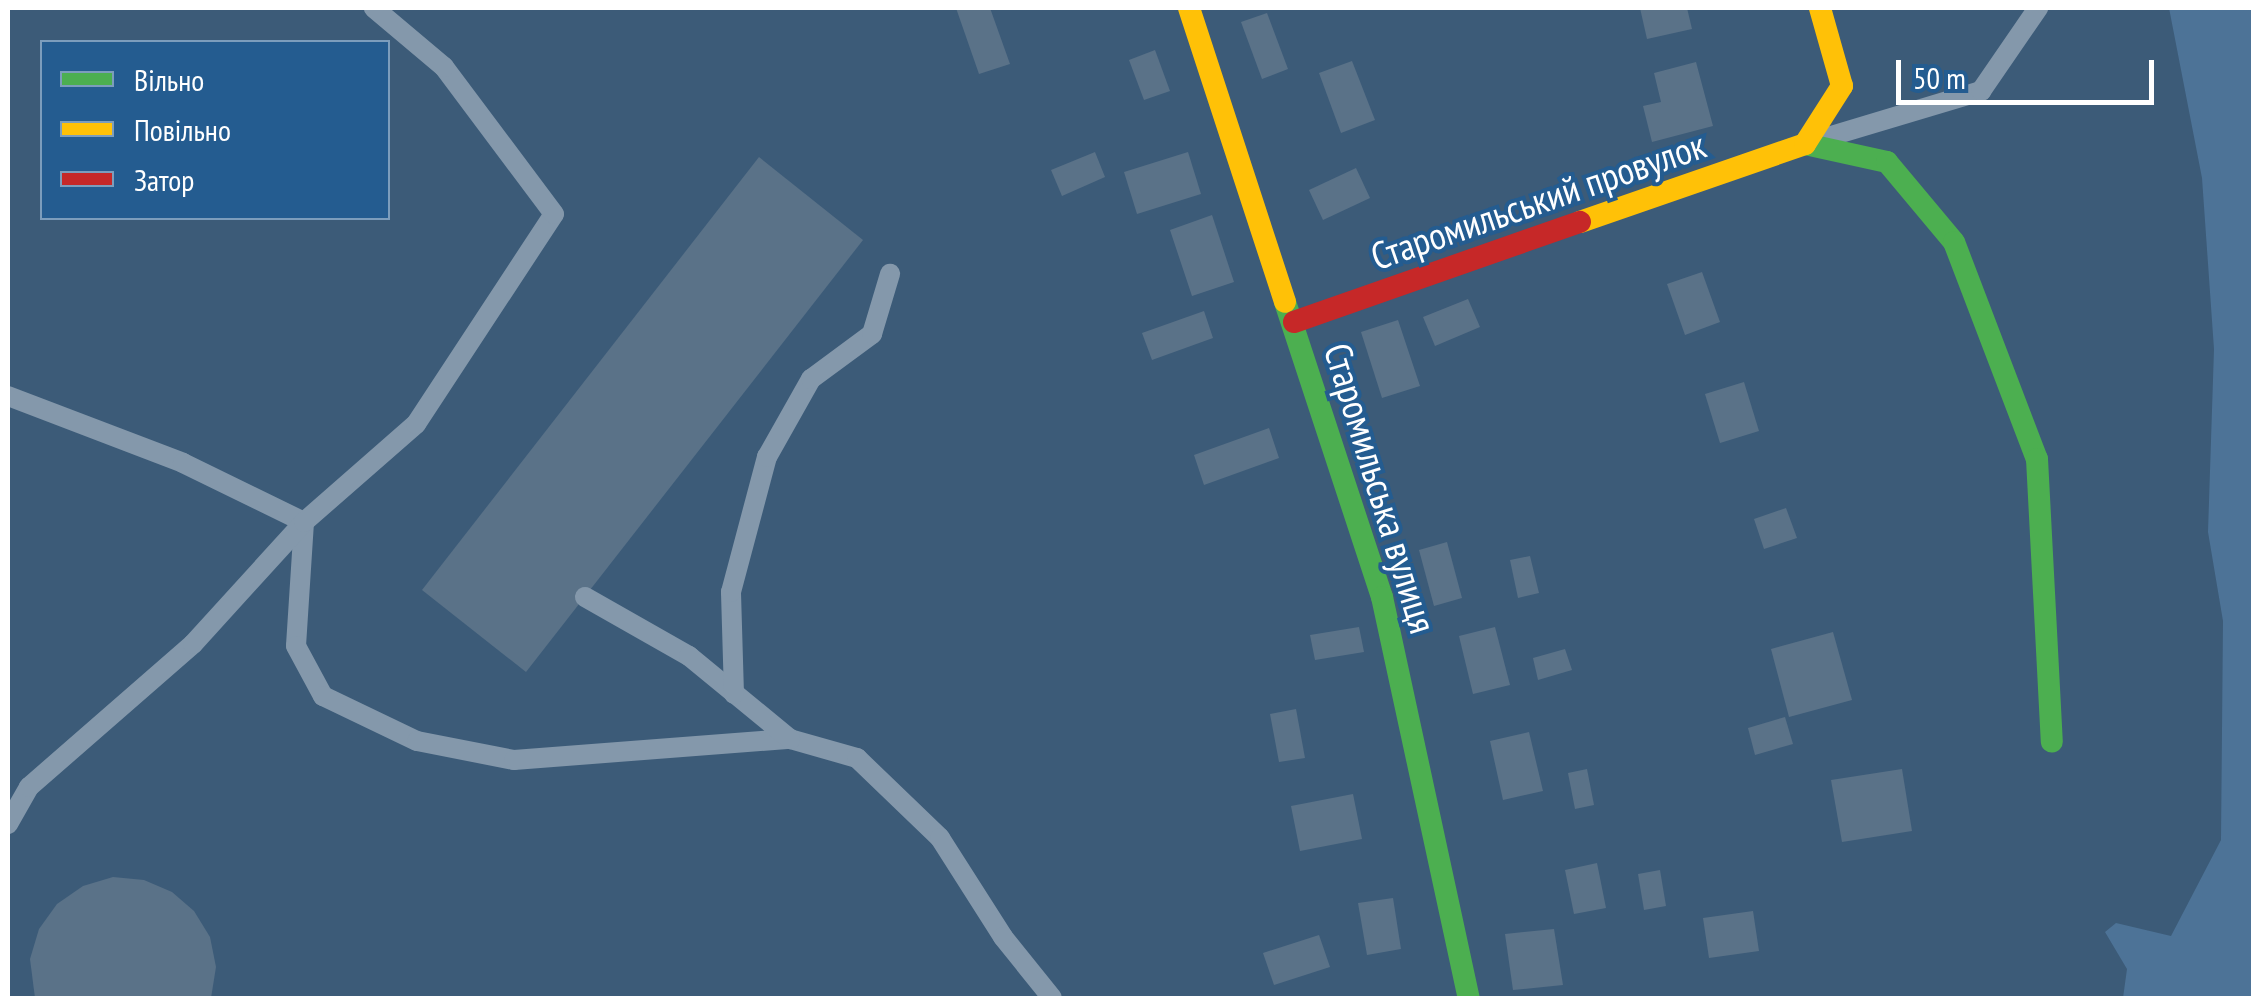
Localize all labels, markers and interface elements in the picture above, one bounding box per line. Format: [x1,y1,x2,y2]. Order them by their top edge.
legend [40,40,390,220]
scale bar [1901,40,2158,102]
text: 50 m [1913,58,1966,97]
text: Вільно [134,60,204,99]
text: Повільно [134,110,231,149]
street label: Старомильський провулок [1365,121,1711,279]
text: Затор [134,160,194,199]
street label: Старомильська вулиця [1315,338,1447,638]

